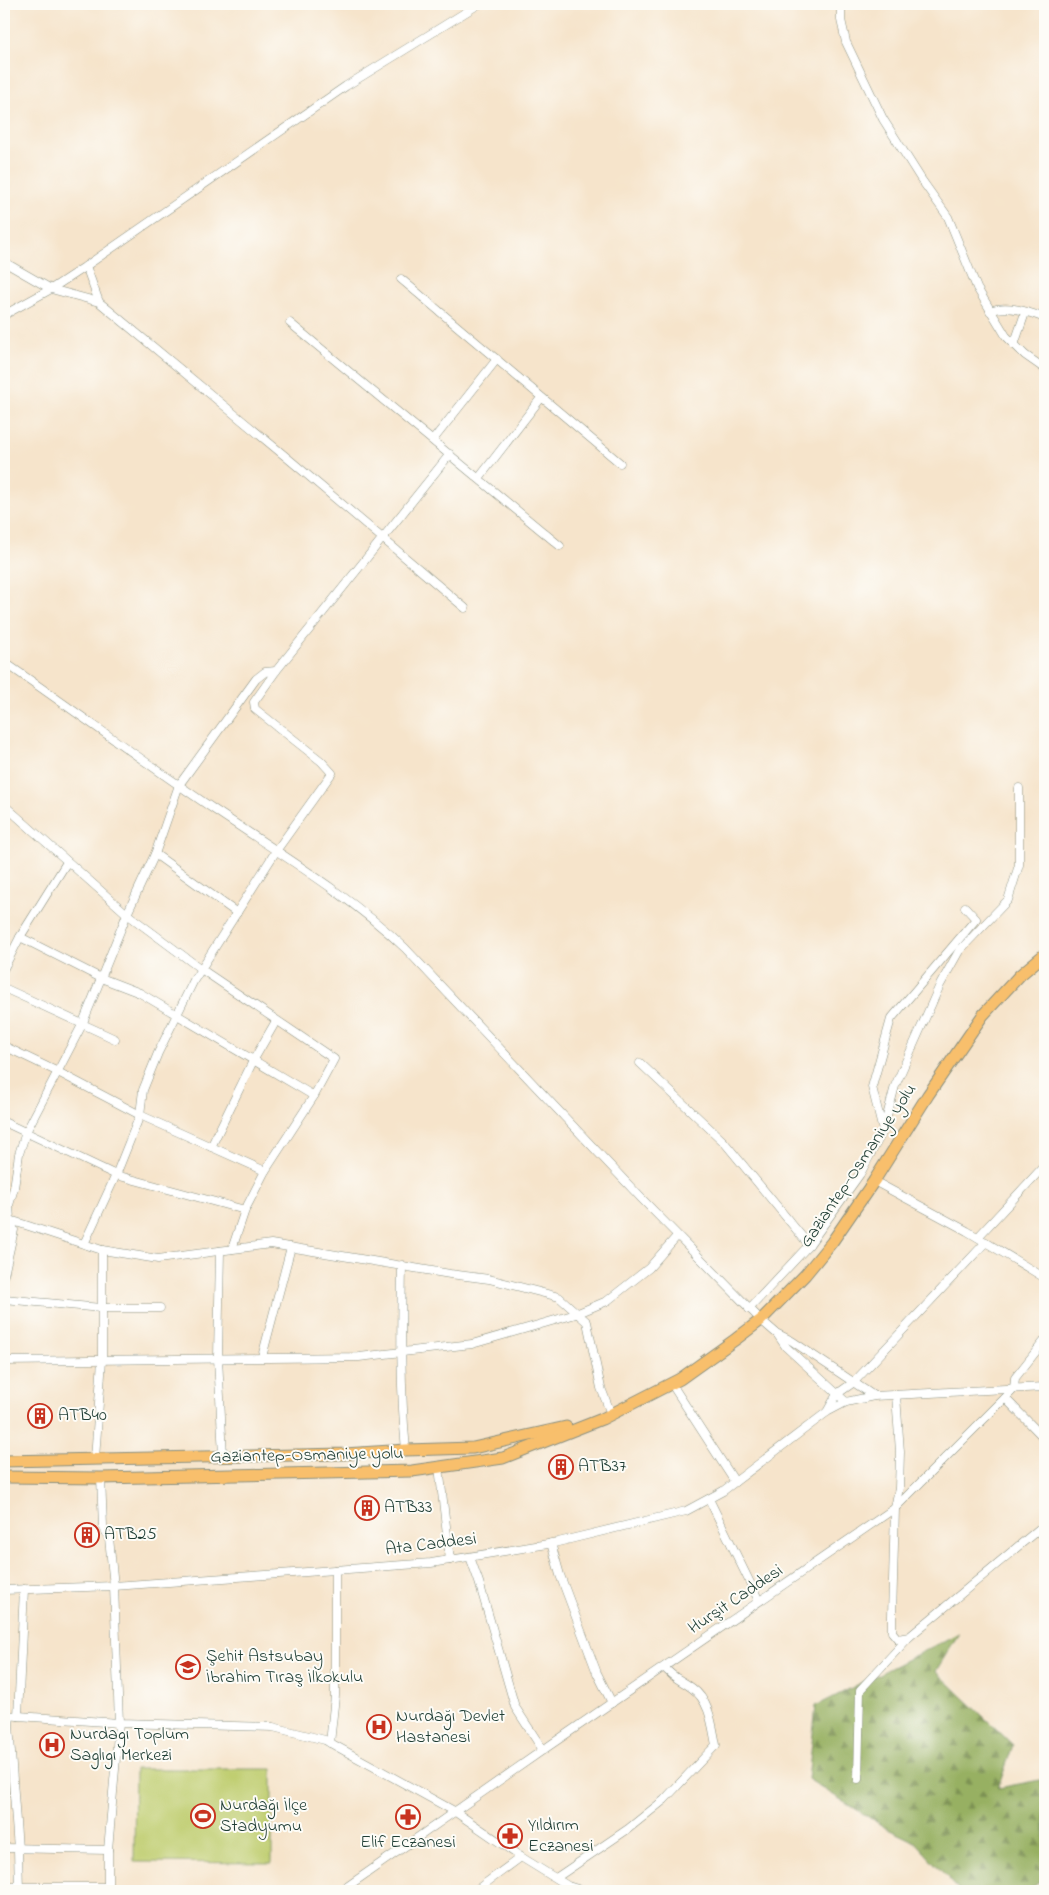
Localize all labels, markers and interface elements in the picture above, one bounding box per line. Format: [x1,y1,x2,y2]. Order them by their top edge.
street label: Gaziantep-Osmaniye yolu [794,1079,924,1253]
building icon: ATB40 [27,1403,53,1429]
place label: ATB40 [58,1403,107,1429]
street label: Gaziantep-Osmaniye yolu [210,1441,404,1471]
building icon: ATB37 [548,1454,574,1480]
place label: ATB37 [578,1454,627,1480]
building icon: ATB33 [354,1495,380,1521]
place label: ATB33 [384,1495,432,1521]
building icon: ATB25 [74,1522,100,1548]
place label: ATB25 [104,1522,157,1548]
street label: Ata Caddesi [384,1527,478,1563]
street label: Hurşit Caddesi [683,1559,789,1641]
place label: Şehit Astsubay İbrahim Tıraş İlkokulu [206,1644,363,1691]
school or university icon: Şehit Astsubay İbrahim Tıraş İlkokulu [175,1654,201,1680]
place label: Nurdağı Devlet Hastanesi [396,1704,505,1751]
hospital icon: Nurdağı Devlet Hastanesi [366,1714,392,1740]
place label: Nurdagı Toplum Saglıgı Merkezi [70,1722,189,1770]
hospital icon: Nurdagı Toplum Saglıgı Merkezi [39,1732,65,1758]
place label: Nurdağı İlçe Stadyumu [220,1793,308,1840]
sports icon: Nurdağı İlçe Stadyumu [190,1803,216,1829]
pharmacy icon: Elif Eczanesi [395,1804,421,1830]
place label: Yıldırım Eczanesi [528,1813,594,1860]
pharmacy icon: Yıldırım Eczanesi [497,1823,523,1849]
place label: Elif Eczanesi [360,1830,456,1856]

